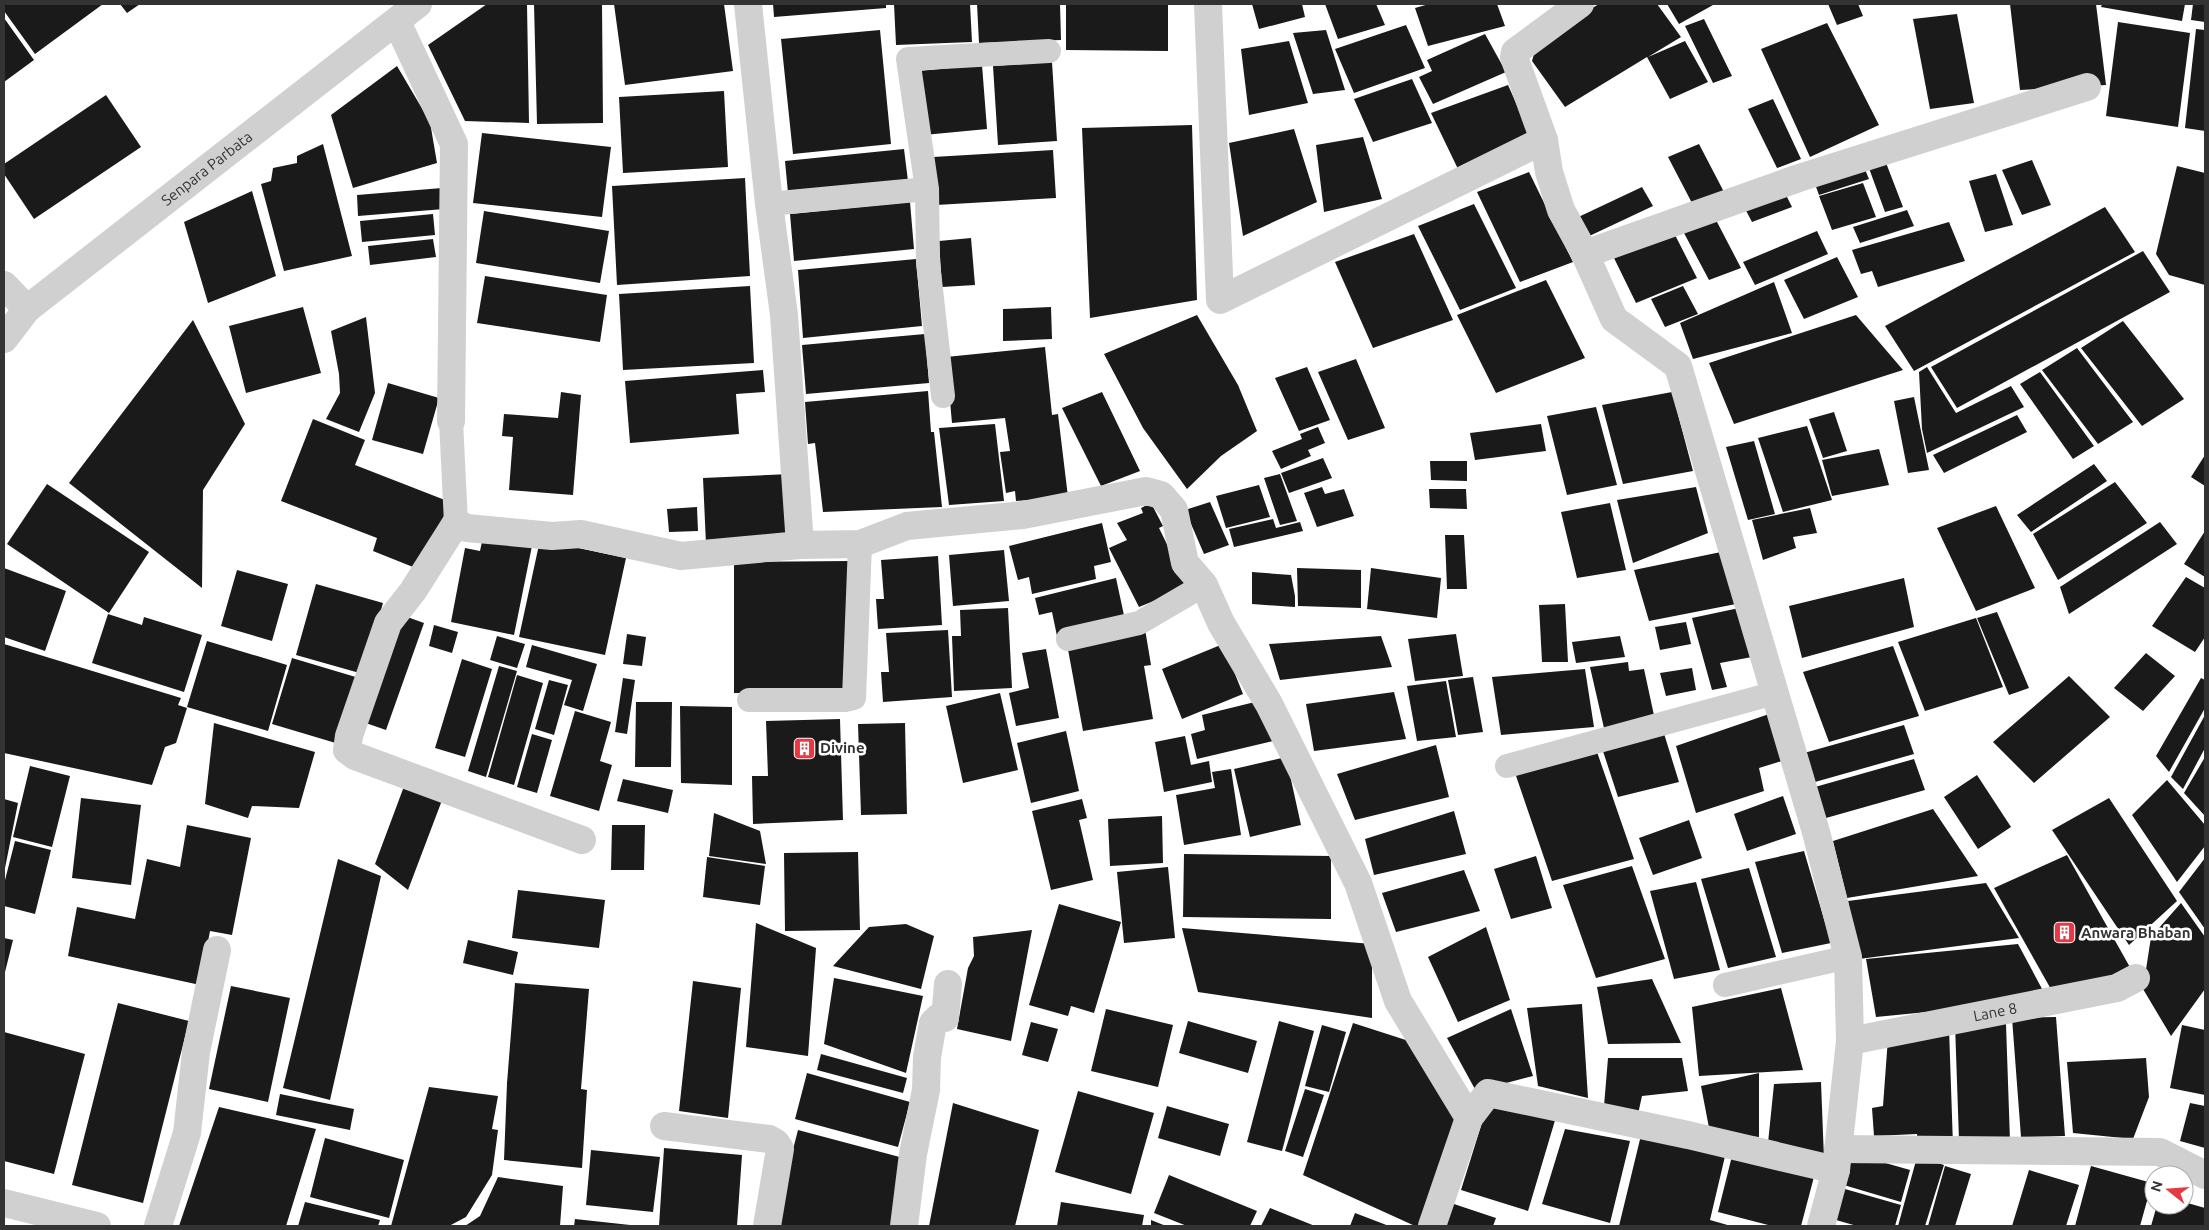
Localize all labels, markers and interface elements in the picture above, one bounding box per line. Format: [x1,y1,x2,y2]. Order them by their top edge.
street label: Senpara Parbata [158,128,255,209]
building icon: Divine [792,736,816,760]
place label: Divine [820,739,865,756]
building icon: Anwara Bhaban [2053,921,2077,945]
place label: Anwara Bhaban [2081,924,2190,941]
street label: Lane 8 [1972,999,2018,1024]
north arrow [2144,1165,2194,1215]
text: N [2147,1179,2166,1194]

